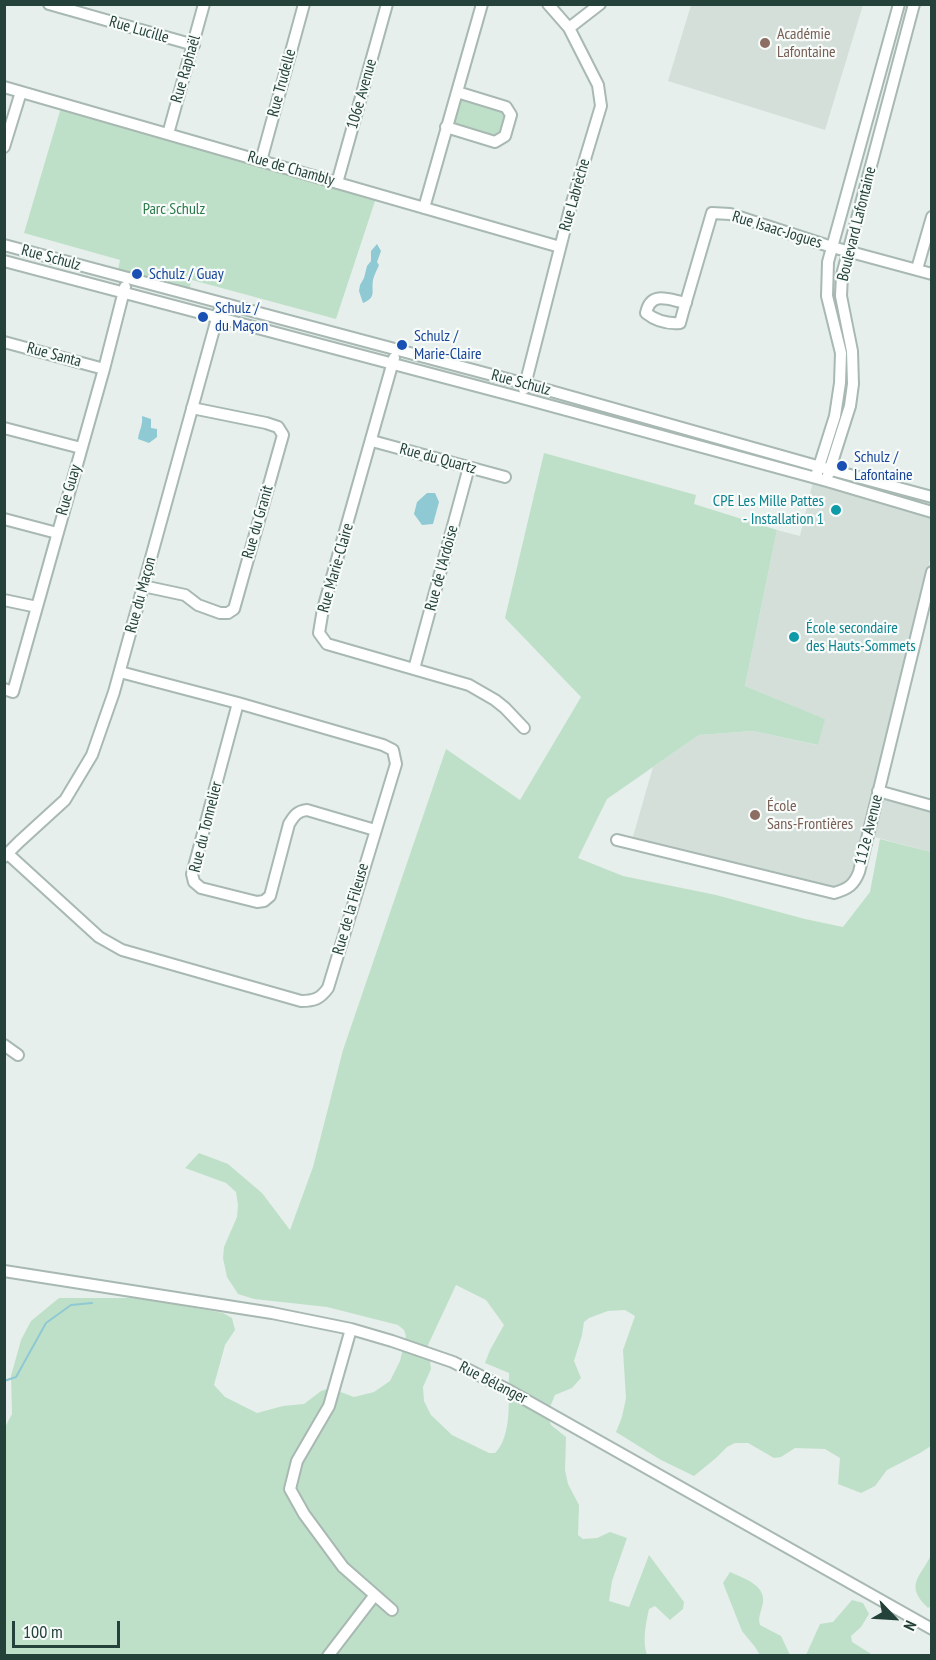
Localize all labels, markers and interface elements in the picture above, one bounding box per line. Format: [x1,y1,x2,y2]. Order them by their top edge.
street label: Rue Lucille [107,12,171,48]
place label: Académie Lafontaine [777,24,836,62]
street label: Rue Raphaël [167,33,205,105]
marker: Académie Lafontaine [758,36,772,50]
street label: Rue Trudelle [264,47,300,119]
street label: 106e Avenue [343,57,381,131]
street label: Rue de Chambly [245,147,337,191]
street label: Rue Labrèche [555,157,595,233]
street label: Boulevard Lafontaine [833,165,881,283]
park label: Parc Schulz [143,199,205,219]
street label: Rue Isaac-Jogues [730,207,824,253]
street label: Rue Schulz [19,241,83,275]
place label: Schulz / Guay [149,264,224,284]
marker: Schulz / Guay [130,267,144,281]
place label: Schulz / du Maçon [215,298,268,336]
marker: Schulz / du Maçon [196,310,210,324]
place label: Schulz / Marie-Claire [414,326,482,364]
marker: Schulz / Marie-Claire [395,338,409,352]
street label: Rue Santa [25,339,83,371]
street label: Rue Schulz [489,366,553,400]
street label: Rue du Quartz [397,440,479,478]
place label: Schulz / Lafontaine [854,447,913,485]
marker: Schulz / Lafontaine [835,459,849,473]
street label: Rue Guay [53,462,85,518]
street label: Rue du Granit [238,483,278,561]
place label: CPE Les Mille Pattes - Installation 1 [713,491,824,529]
marker: CPE Les Mille Pattes - Installation 1 [829,503,843,517]
street label: Rue Marie-Claire [314,521,358,615]
street label: Rue de l'Ardoise [421,523,463,613]
street label: Rue du Maçon [122,555,160,635]
place label: École secondaire des Hauts-Sommets [806,618,916,656]
marker: École secondaire des Hauts-Sommets [787,630,801,644]
street label: Rue du Tonnelier [185,779,227,875]
street label: 112e Avenue [851,793,887,867]
place label: École Sans-Frontières [767,796,853,834]
marker: École Sans-Frontières [748,808,762,822]
street label: Rue de la Fileuse [329,861,373,957]
street label: Rue Bélanger [456,1358,530,1408]
north arrow [864,1588,924,1648]
scale bar [15,1609,123,1647]
text: N [899,1617,921,1634]
text: 100 m [23,1620,63,1643]

